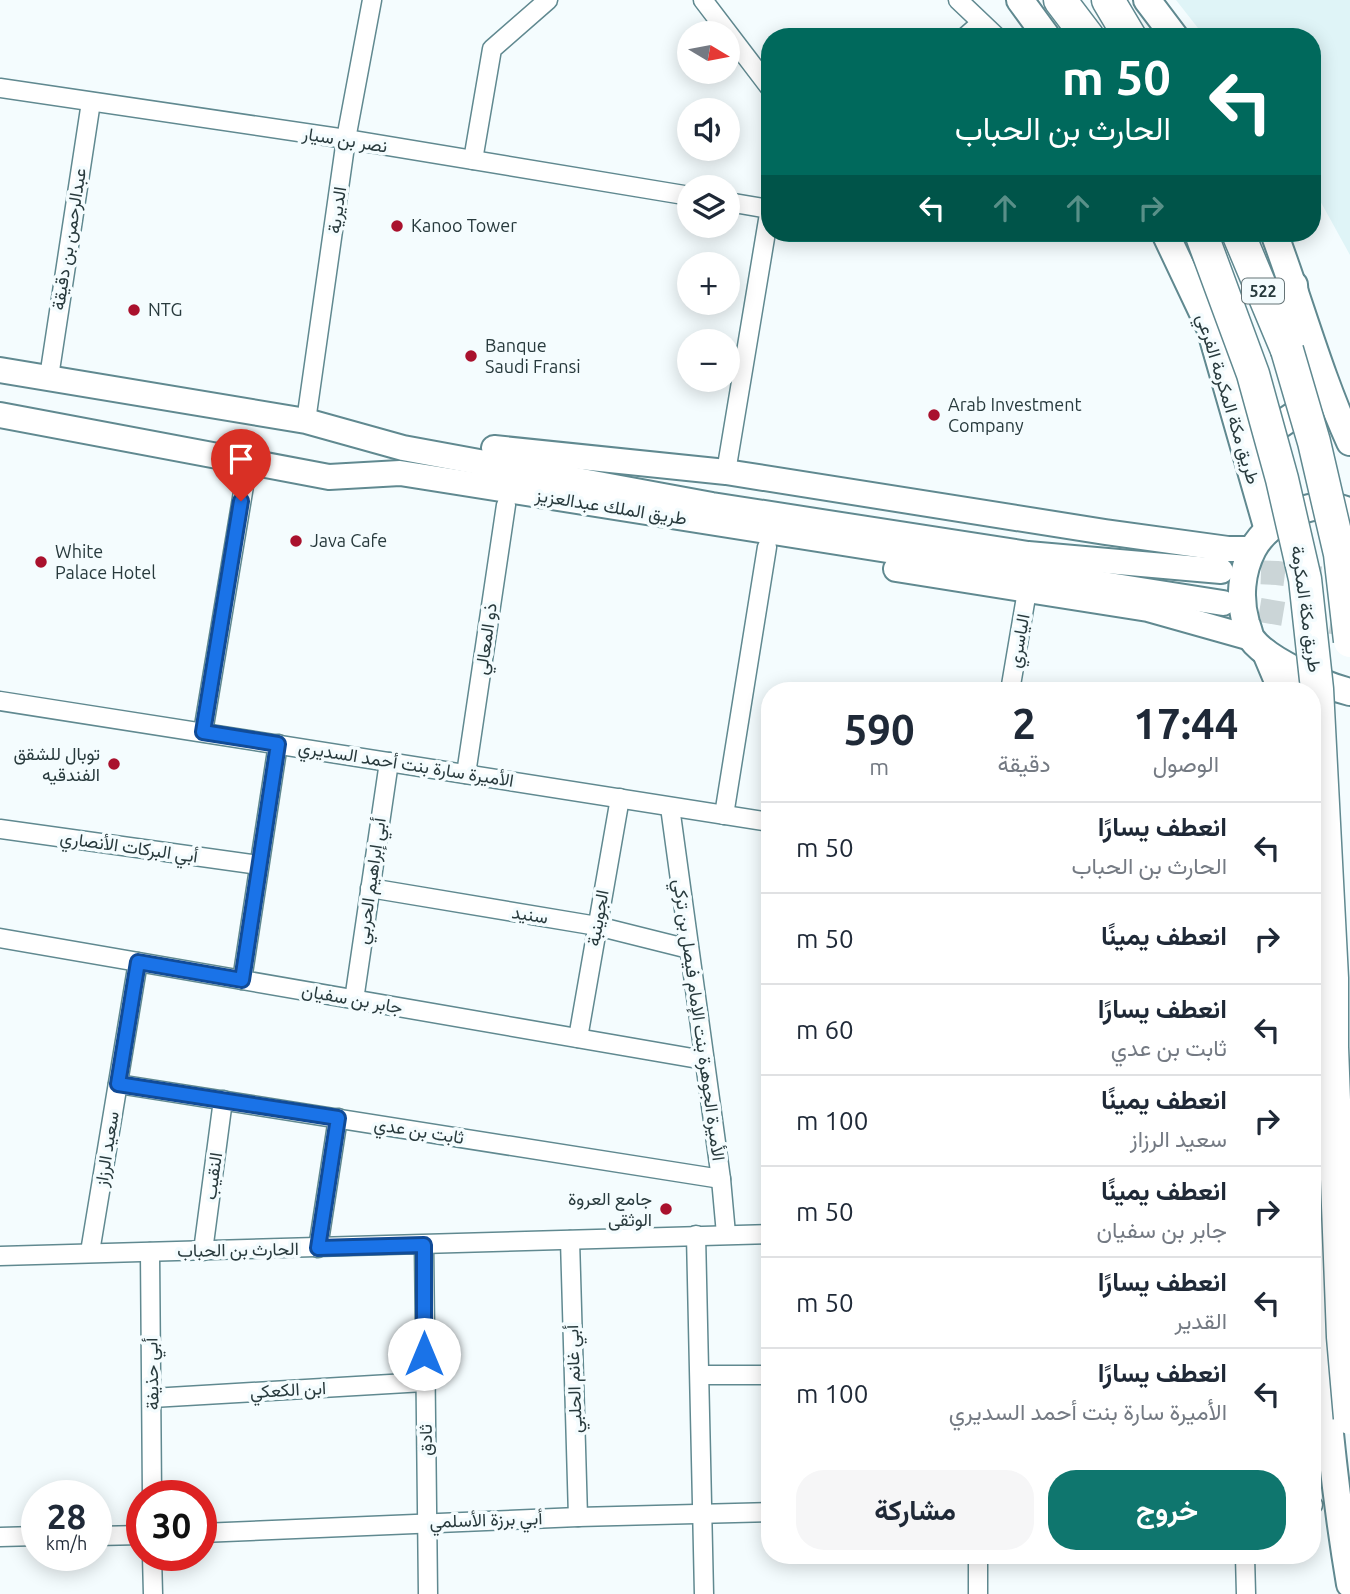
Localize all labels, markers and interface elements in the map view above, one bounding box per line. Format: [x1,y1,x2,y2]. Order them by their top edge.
north arrow [677,21,740,84]
map controls [677,21,740,392]
text: 50 m [1062,49,1171,104]
icon: left [1195,56,1286,147]
button: sound [677,98,740,161]
text: الحارث بن الحباب [955,110,1171,146]
street label: نصر بن سيار [300,122,389,158]
street label: عبدالرحمن بن دقيقة [47,166,91,312]
button: layers [677,175,740,238]
street label: الديرية [323,185,351,235]
icon: left [913,189,951,227]
icon: ahead [986,189,1024,227]
icon: ahead [1059,189,1097,227]
icon: right [1132,189,1170,227]
place label: Kanoo Tower [411,215,517,235]
marker: Kanoo Tower [389,218,405,234]
button: + [677,252,740,315]
road number: 522 [1242,278,1284,304]
place label: NTG [148,299,183,319]
marker: NTG [126,302,142,318]
street label: طريق مكة المكرمة الفرعي [1188,311,1264,488]
button: − [677,329,740,392]
place label: Banque Saudi Fransi [485,335,581,376]
marker: Banque Saudi Fransi [463,348,479,364]
place label: Arab Investment Company [948,394,1082,435]
marker: Arab Investment Company [926,407,942,423]
pin [211,429,271,501]
icon: arrive [222,440,260,478]
street label: طريق الملك عبدالعزيز [533,484,688,530]
place label: Java Cafe [310,530,387,550]
marker: Java Cafe [288,533,304,549]
place label: White Palace Hotel [55,541,156,582]
street label: طريق مكة المكرمة [1286,544,1326,674]
marker: White Palace Hotel [33,554,49,570]
street label: ذو المعالي [470,602,506,677]
street label: الياسري [1003,612,1038,670]
text: 2 [1012,700,1036,747]
text: 17:44 [1133,700,1238,747]
text: 590 [844,706,915,753]
street label: الأميرة سارة بنت أحمد السديري [296,736,515,796]
place label: توبال للشقق الفندقيه [13,743,100,785]
text: دقيقة [997,751,1051,776]
text: الوصول [1153,751,1219,776]
text: m [869,754,889,779]
marker: توبال للشقق الفندقيه [106,756,122,772]
text: انعطف يسارًا [1098,812,1227,841]
street label: أبي إبراهيم الحربي [351,816,395,946]
street label: أبي البركات الأنصاري [58,826,199,872]
icon: left [1248,829,1286,867]
text: 50 m [796,833,854,862]
text: الحارث بن الحباب [1072,853,1227,878]
street label: الأميرة الجوهرة بنت الإمام فيصل بن تركي [664,878,730,1163]
street label: الجوينبة [582,888,614,948]
street label: سنيد [510,901,550,928]
icon: right [1248,920,1286,958]
text: انعطف يمينًا [1101,921,1227,950]
text: 50 m [796,924,854,953]
street label: جابر بن سفيان [300,979,404,1019]
text: انعطف يسارًا [1098,994,1227,1023]
icon: left [1248,1011,1286,1049]
text: 60 m [796,1015,854,1044]
text: ثابت بن عدي [1111,1035,1227,1060]
text: انعطف يمينًا [1101,1085,1227,1114]
icon: right [1248,1102,1286,1140]
text: 100 m [796,1106,868,1135]
street label: سعيد الرزاز [90,1110,124,1189]
street label: ثابت بن عدي [372,1113,466,1153]
text: سعيد الرزاز [1130,1126,1227,1151]
street label: النقيب [199,1151,226,1201]
text: انعطف يمينًا [1101,1176,1227,1205]
place label: جامع العروة الوثقى [568,1188,652,1231]
icon: right [1248,1193,1286,1231]
text: 50 m [796,1197,854,1226]
marker: جامع العروة الوثقى [658,1201,674,1217]
text: جابر بن سفيان [1096,1217,1227,1242]
street label: الحارث بن الحباب [177,1238,299,1262]
text: انعطف يسارًا [1098,1267,1227,1296]
icon: left [1248,1284,1286,1322]
text: 50 m [796,1288,854,1317]
text: القدير [1175,1308,1227,1333]
position arrow [387,1317,461,1391]
street label: أبي غانم الحلبي [561,1324,591,1434]
street label: أبي حذيفة [140,1338,168,1410]
text: انعطف يسارًا [1098,1358,1227,1387]
icon: left [1248,1375,1286,1413]
street label: ابن الكعكي [249,1377,327,1407]
text: 100 m [796,1379,868,1408]
text: الأميرة سارة بنت أحمد السديري [949,1399,1227,1424]
street label: ثادق [415,1424,436,1456]
button: مشاركة [796,1470,1034,1550]
button: خروج [1048,1470,1286,1550]
speed limit sign: 30 [126,1480,217,1571]
text: 28 [47,1496,86,1536]
street label: أبي برزة الأسلمي [429,1507,543,1537]
text: km/h [46,1533,87,1553]

